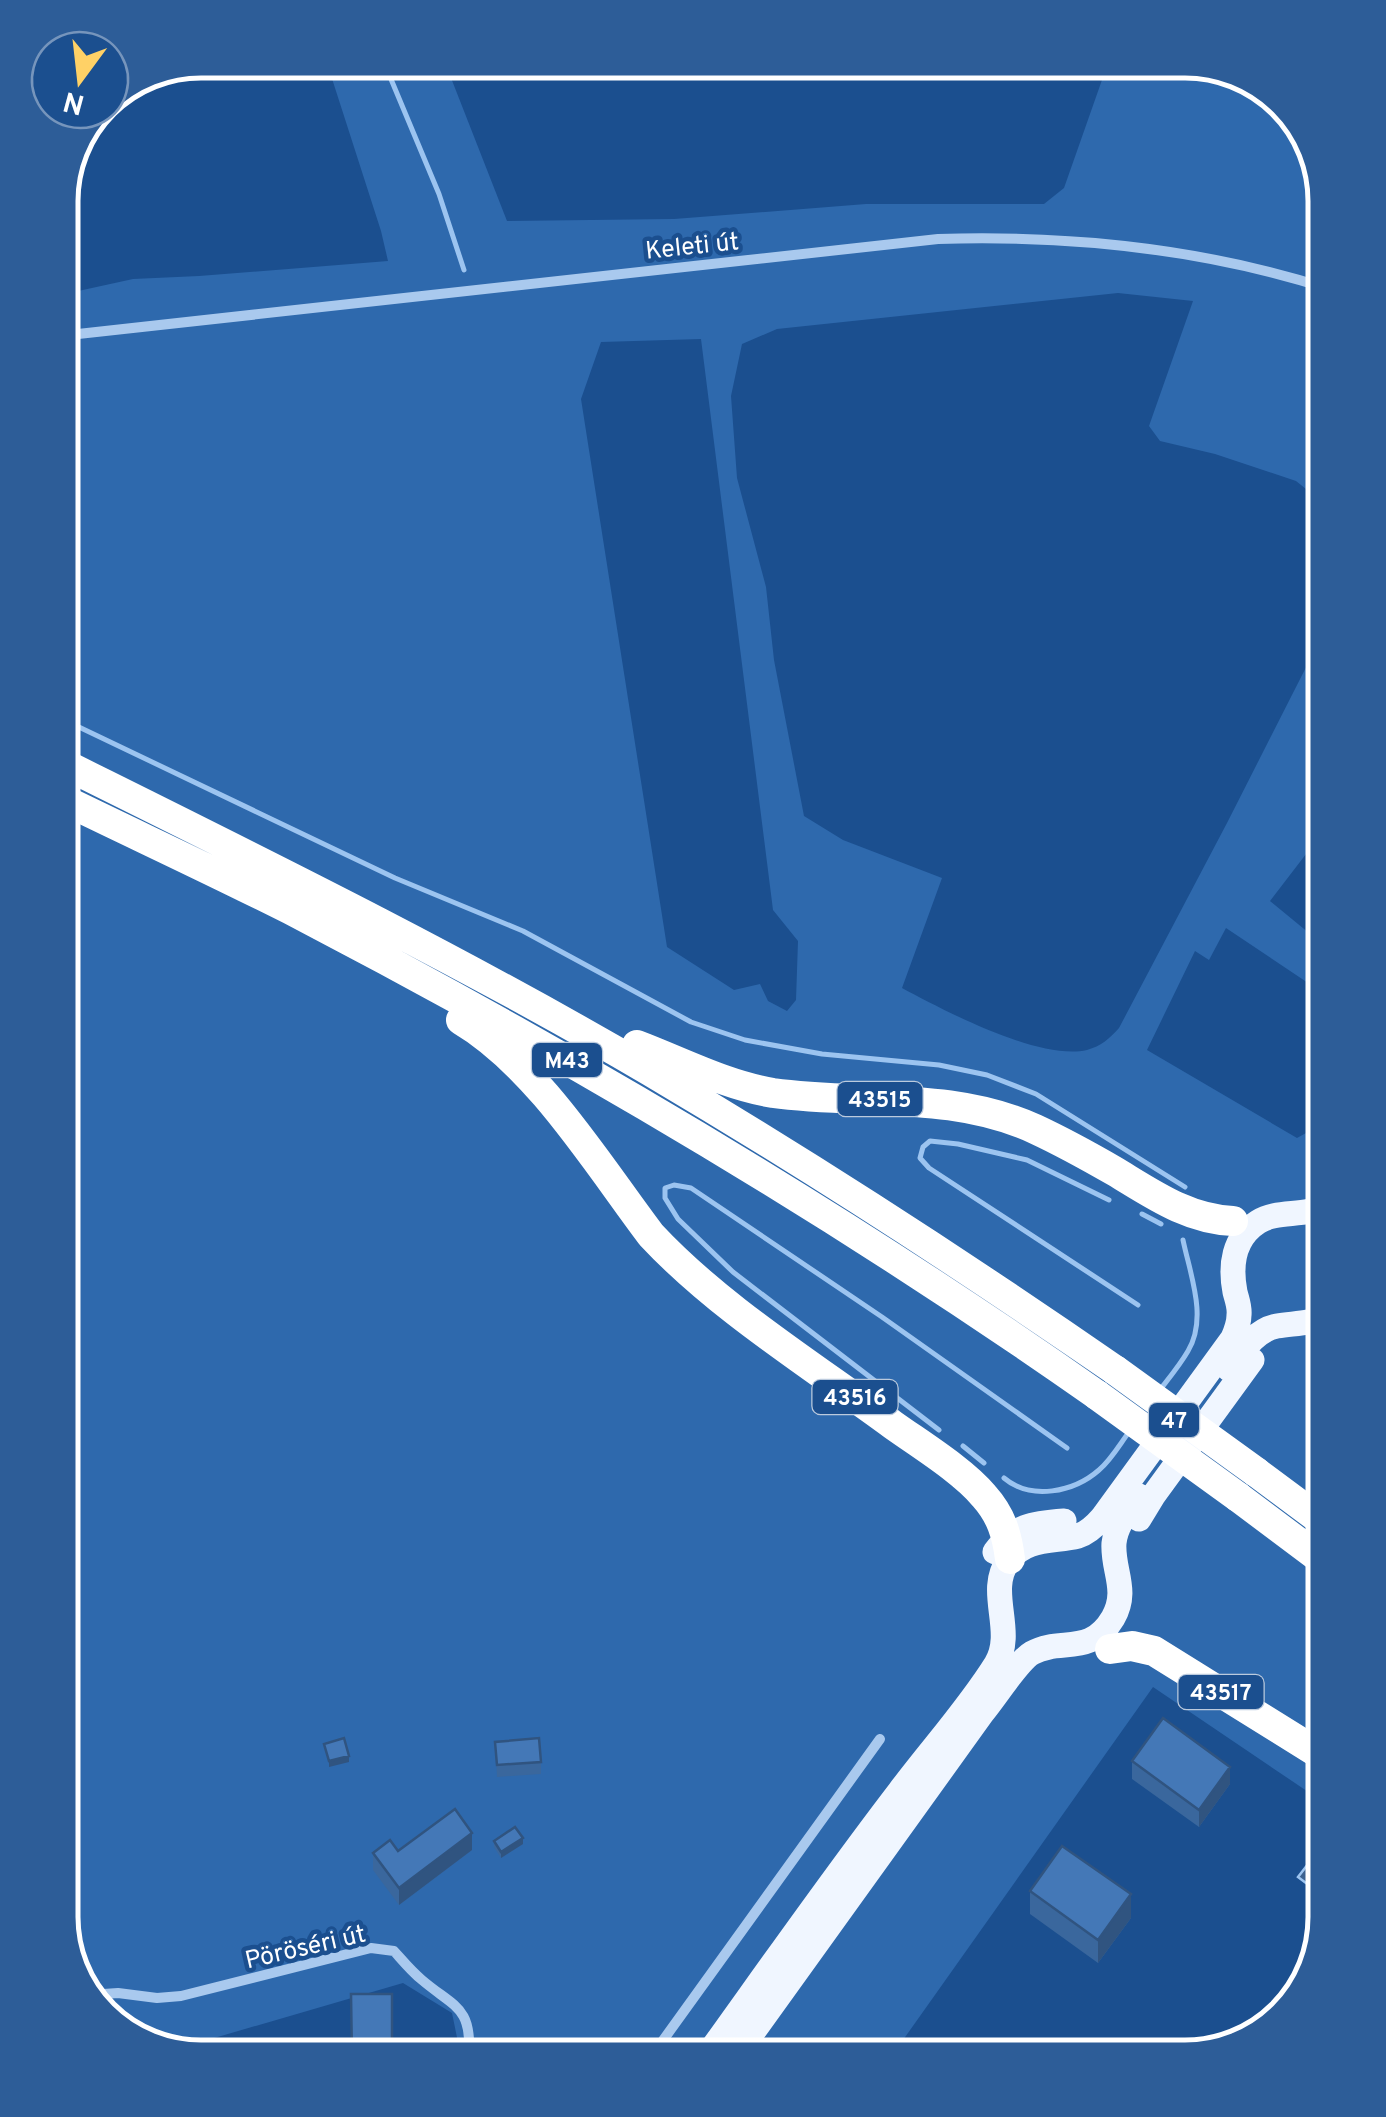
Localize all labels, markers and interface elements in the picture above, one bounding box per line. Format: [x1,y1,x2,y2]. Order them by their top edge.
north arrow [30,30,130,130]
text: N [60,81,89,121]
street label: Keleti út [644,227,741,269]
road number: M43 [532,1043,602,1077]
road number: 43515 [838,1082,922,1116]
road number: 43516 [812,1380,898,1414]
road number: 47 [1149,1403,1199,1437]
road number: 43517 [1178,1675,1264,1709]
street label: Pöröséri út [242,1920,369,1978]

